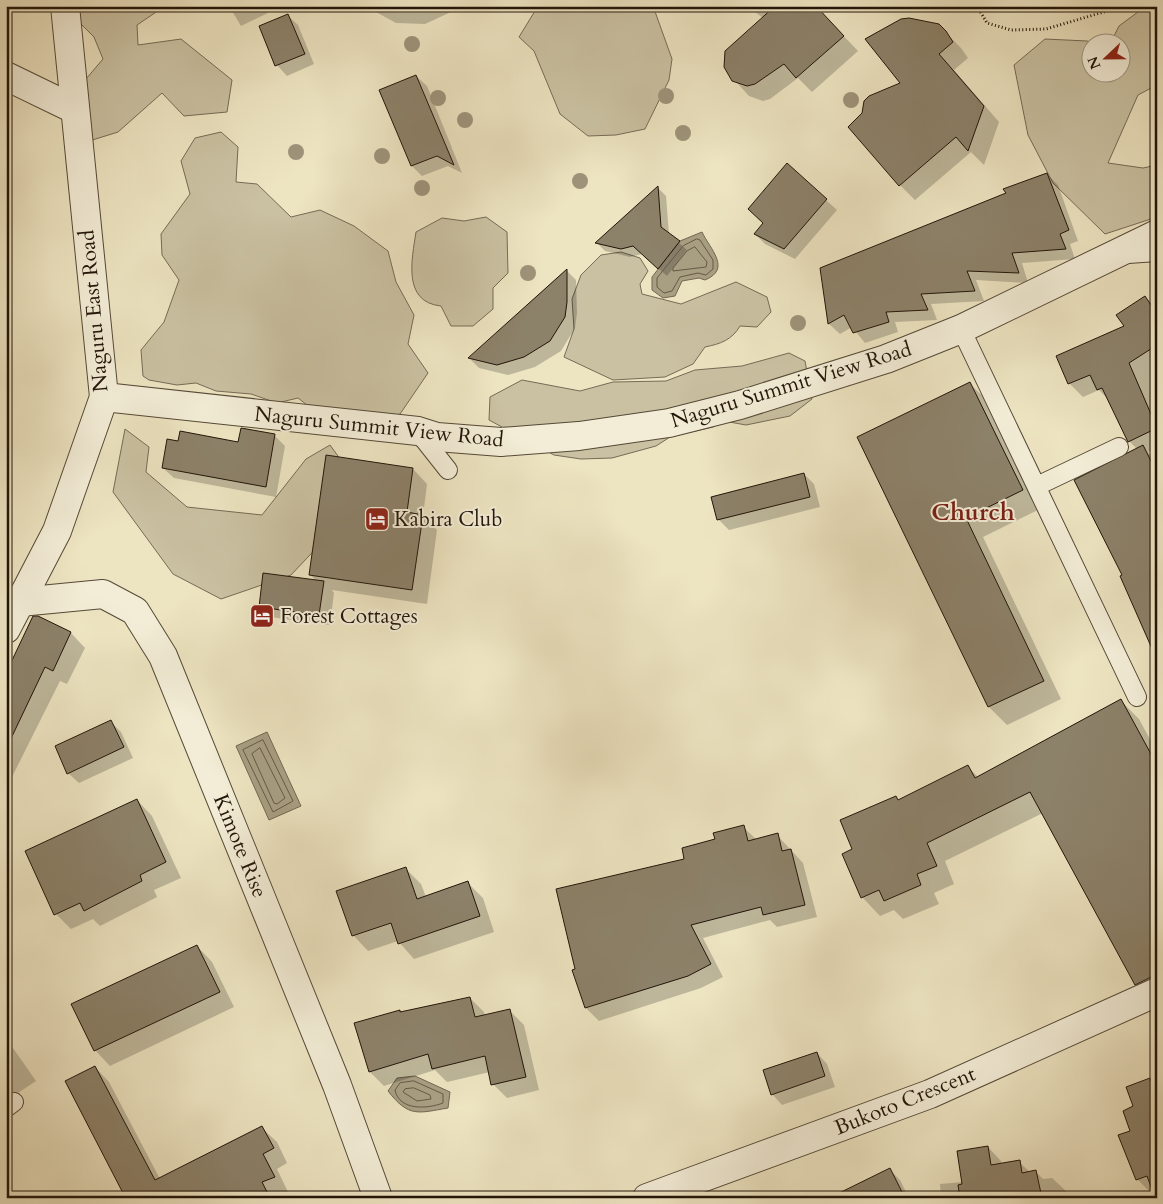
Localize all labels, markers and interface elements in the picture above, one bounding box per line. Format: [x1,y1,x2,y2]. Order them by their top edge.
north arrow [1080,32,1130,82]
text: N [1083,53,1105,72]
street label: Naguru East Road [72,229,116,393]
street label: Naguru Summit View Road [667,335,915,435]
street label: Naguru Summit View Road [253,399,505,455]
district label: Church [931,496,1015,529]
place label: Kabira Club [394,505,502,534]
hotel icon: Kabira Club [364,506,390,532]
place label: Forest Cottages [280,602,418,631]
hotel icon: Forest Cottages [249,603,275,629]
street label: Kimote Rise [206,790,274,902]
street label: Bukoto Crescent [830,1059,980,1143]

